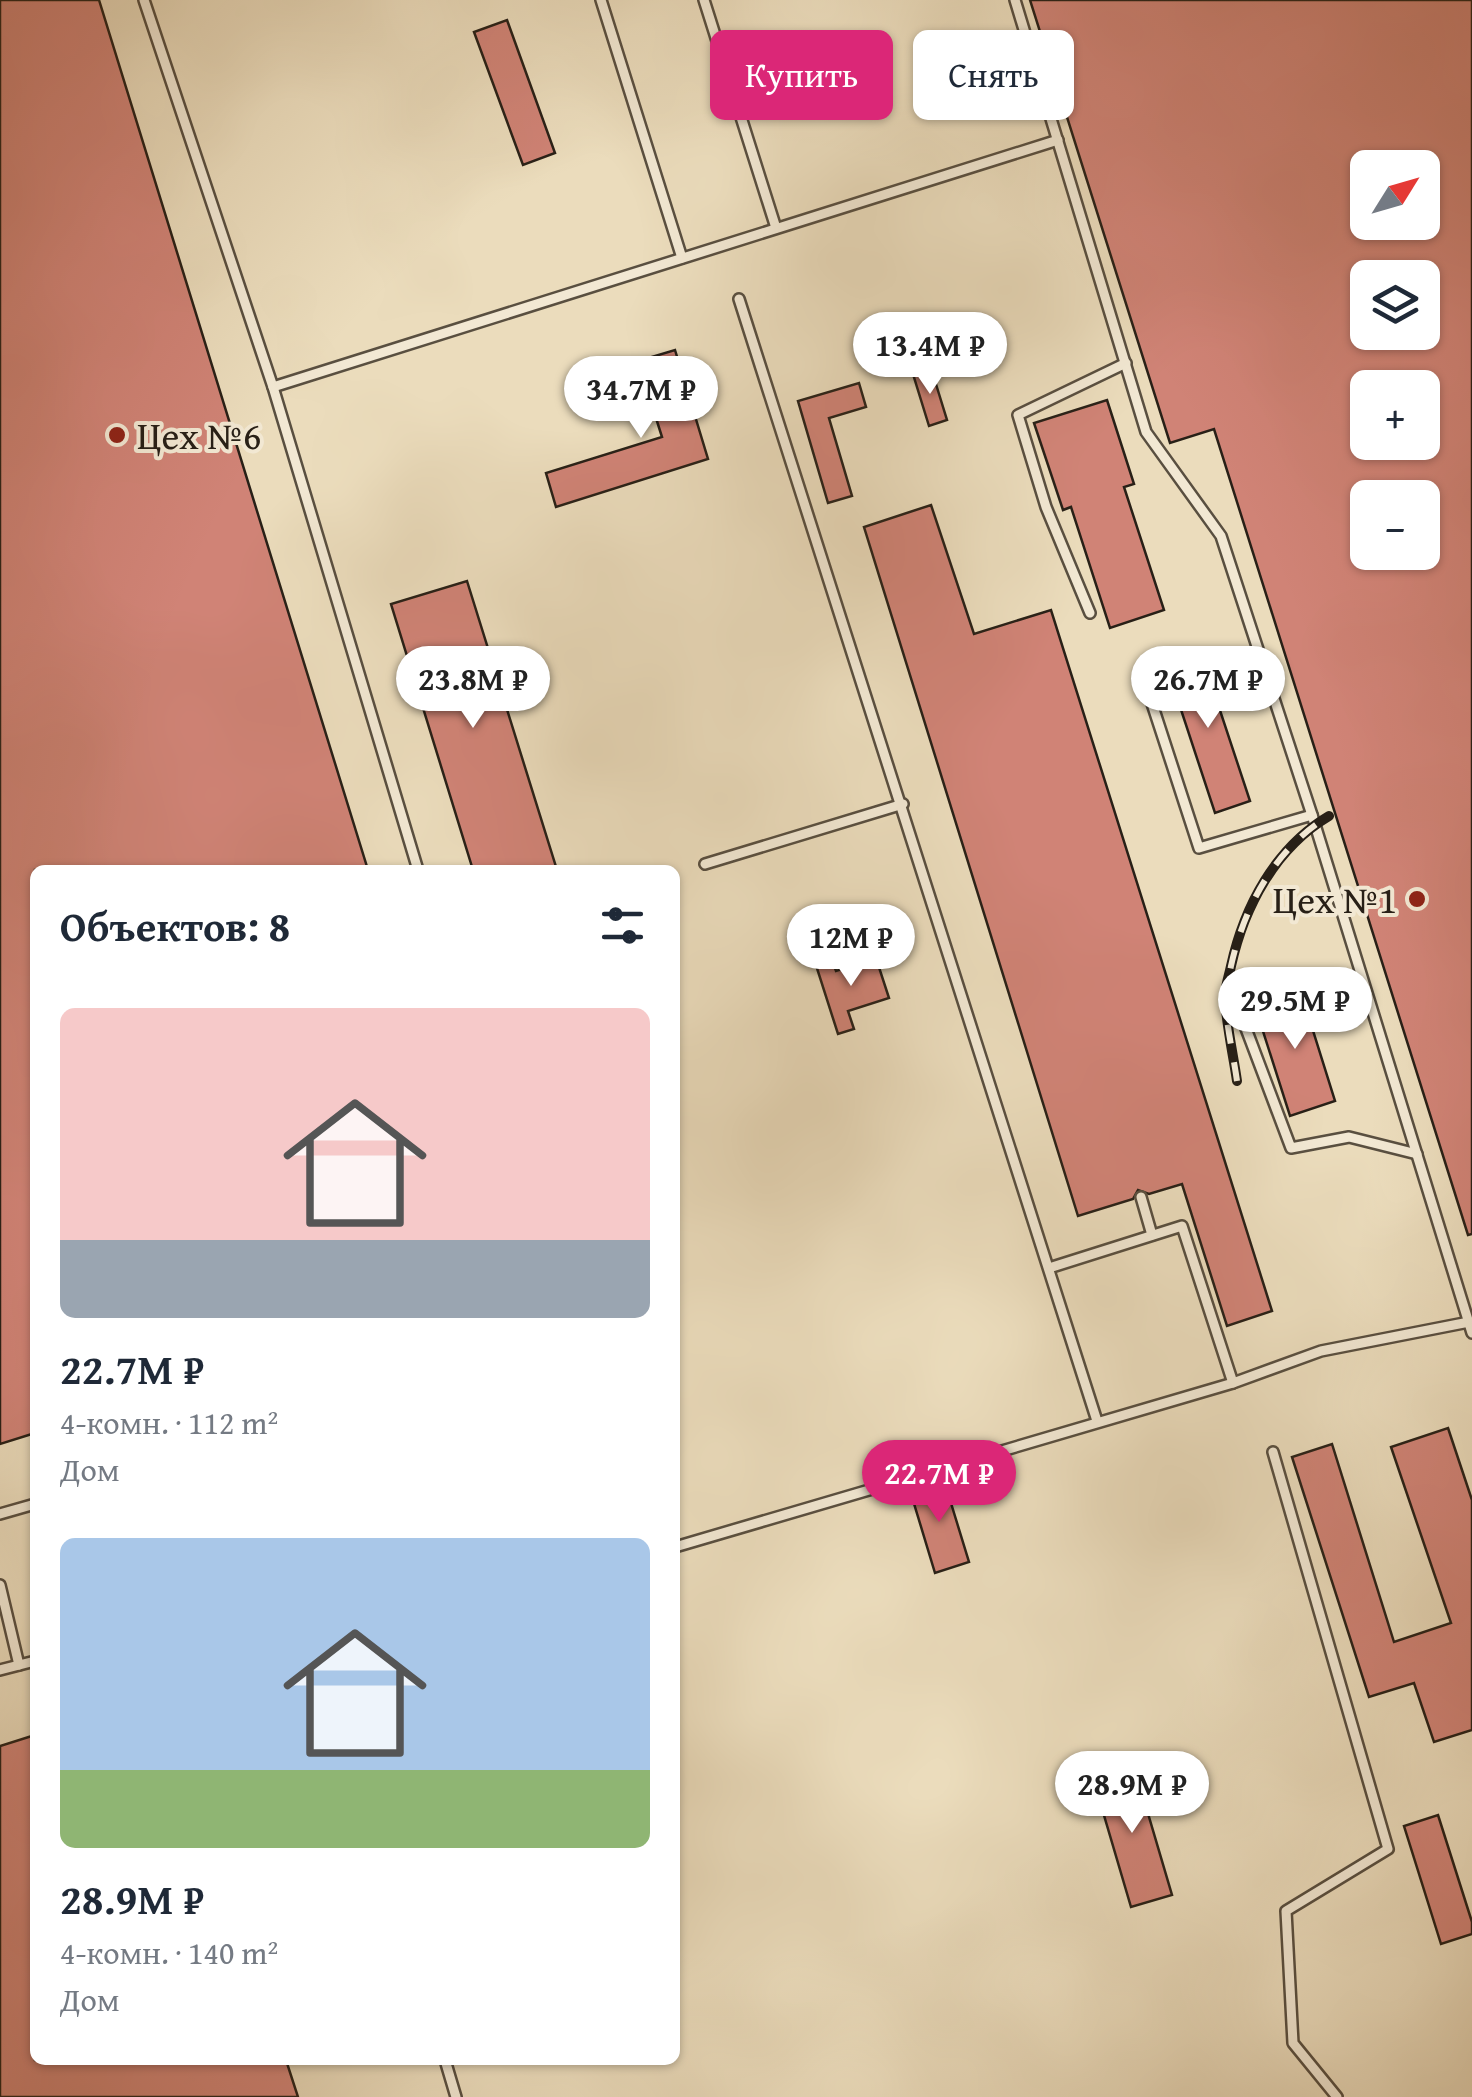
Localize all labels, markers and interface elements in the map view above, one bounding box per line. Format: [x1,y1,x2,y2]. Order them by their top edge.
chip: Купить [710,30,893,120]
chip: Снять [913,30,1074,120]
north arrow [1350,150,1440,240]
map controls [1350,150,1440,570]
button: layers [1350,260,1440,350]
pin: 13.4M ₽ [838,312,1022,397]
text: 13.4M ₽ [875,321,985,368]
pin: 34.7M ₽ [549,356,733,441]
text: 34.7M ₽ [586,365,696,412]
button: + [1350,370,1440,460]
place label: Цех №6 [137,407,261,463]
marker: Цех №6 [106,424,128,446]
button: − [1350,480,1440,570]
pin: 23.8M ₽ [381,646,565,731]
pin: 26.7M ₽ [1116,646,1300,731]
text: 23.8M ₽ [418,655,528,702]
text: 26.7M ₽ [1153,655,1263,702]
place label: Цех №1 [1273,871,1397,927]
marker: Цех №1 [1406,888,1428,910]
text: Объектов: 8 [60,895,290,956]
icon: filters [595,898,650,953]
pin: 12M ₽ [781,904,921,989]
text: 12M ₽ [809,913,893,960]
pin: 29.5M ₽ [1203,967,1387,1052]
text: 29.5M ₽ [1240,976,1350,1023]
icon: home [265,1073,445,1253]
text: 22.7M ₽ [60,1338,204,1399]
text: 4-комн. · 112 m² [60,1399,278,1446]
pin: 22.7M ₽ [847,1440,1031,1525]
text: Дом [60,1446,120,1493]
text: 22.7M ₽ [884,1449,994,1496]
icon: home [265,1603,445,1783]
pin: 28.9M ₽ [1040,1751,1224,1836]
text: 28.9M ₽ [1077,1760,1187,1807]
text: 28.9M ₽ [60,1868,204,1929]
text: 4-комн. · 140 m² [60,1929,278,1976]
text: Дом [60,1976,120,2023]

